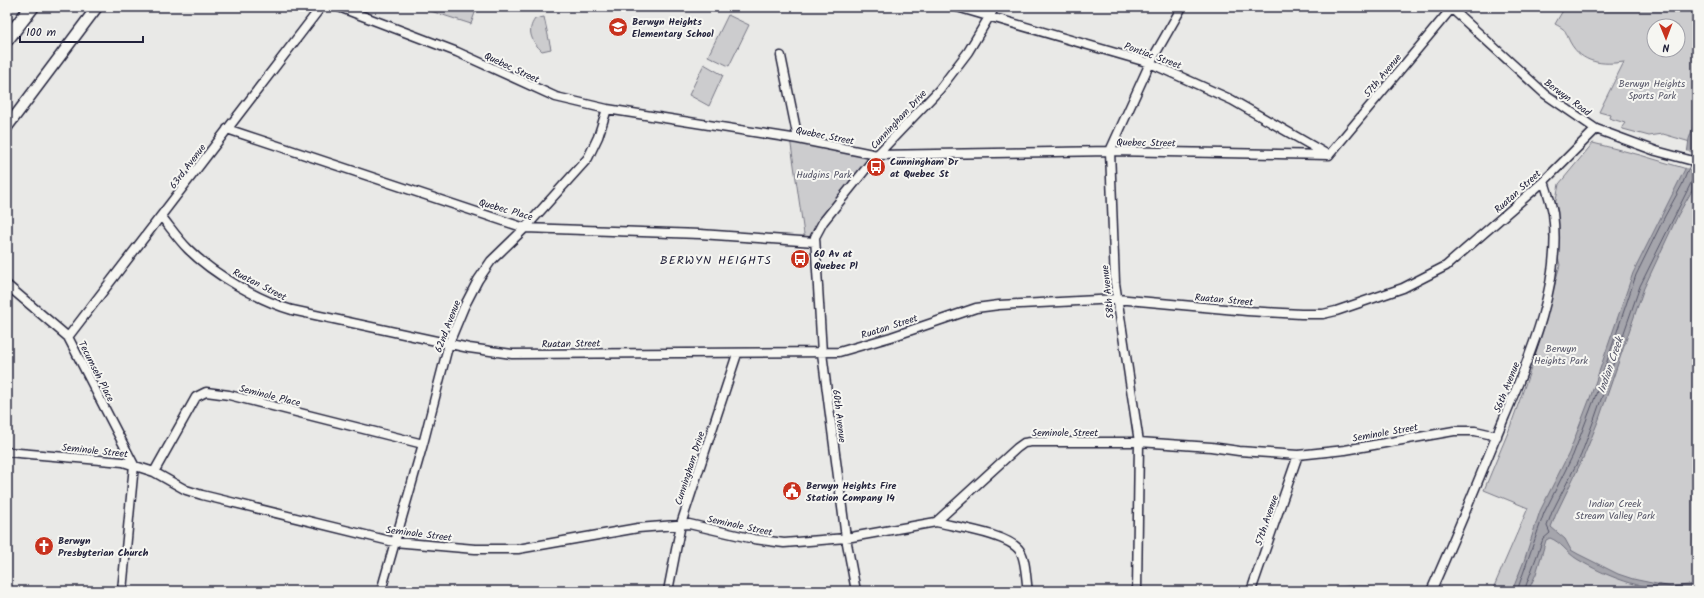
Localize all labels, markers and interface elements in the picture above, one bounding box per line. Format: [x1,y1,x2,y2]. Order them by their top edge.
place label: Berwyn Heights Elementary School [632,14,714,42]
school or university icon: Berwyn Heights Elementary School [607,16,629,38]
scale bar [20,18,143,44]
north arrow [1646,18,1686,58]
text: 100 m [26,23,57,42]
street label: Pontiac Street [1122,38,1184,74]
text: N [1662,38,1670,56]
street label: Quebec Street [481,48,542,88]
street label: 57th Avenue [1360,50,1406,101]
street label: Berwyn Road [1540,75,1595,121]
park label: Berwyn Heights Sports Park [1619,76,1686,104]
street label: Cunningham Drive [867,86,931,153]
street label: Quebec Street [794,122,856,150]
street label: Quebec Street [1116,134,1176,152]
street label: 63rd Avenue [165,140,210,193]
place label: Cunningham Dr at Quebec St [890,154,958,182]
bus stop icon: Cunningham Dr at Quebec St [865,156,887,178]
street label: Ruatan Street [1491,166,1545,217]
park label: Hudgins Park [796,167,852,183]
street label: Quebec Place [477,195,535,225]
place label: 60 Av at Quebec Pl [814,246,858,274]
bus stop icon: 60 Av at Quebec Pl [789,248,811,270]
district label: BERWYN HEIGHTS [660,251,772,270]
street label: Ruatan Street [230,264,289,305]
street label: 58th Avenue [1097,264,1119,320]
street label: Ruatan Street [1194,289,1254,311]
street label: 62nd Avenue [431,297,465,355]
street label: Ruatan Street [859,310,920,344]
water label: Indian Creek [1593,333,1630,396]
street label: Ruatan Street [542,335,601,353]
street label: Tecumseh Place [74,338,119,405]
park label: Berwyn Heights Park [1534,341,1588,369]
street label: 56th Avenue [1489,359,1525,415]
street label: Seminole Place [238,381,302,411]
street label: 60th Avenue [828,389,850,444]
street label: Seminole Street [1351,419,1419,447]
street label: Seminole Street [1032,425,1098,441]
street label: Cunningham Drive [670,429,710,507]
street label: Seminole Street [61,440,129,462]
place label: Berwyn Heights Fire Station Company 14 [806,478,897,506]
public building icon: Berwyn Heights Fire Station Company 14 [781,480,803,502]
street label: 57th Avenue [1251,492,1283,548]
park label: Indian Creek Stream Valley Park [1575,496,1655,524]
street label: Seminole Street [706,511,774,541]
street label: Seminole Street [385,522,453,546]
place label: Berwyn Presbyterian Church [58,533,149,561]
church icon: Berwyn Presbyterian Church [33,535,55,557]

